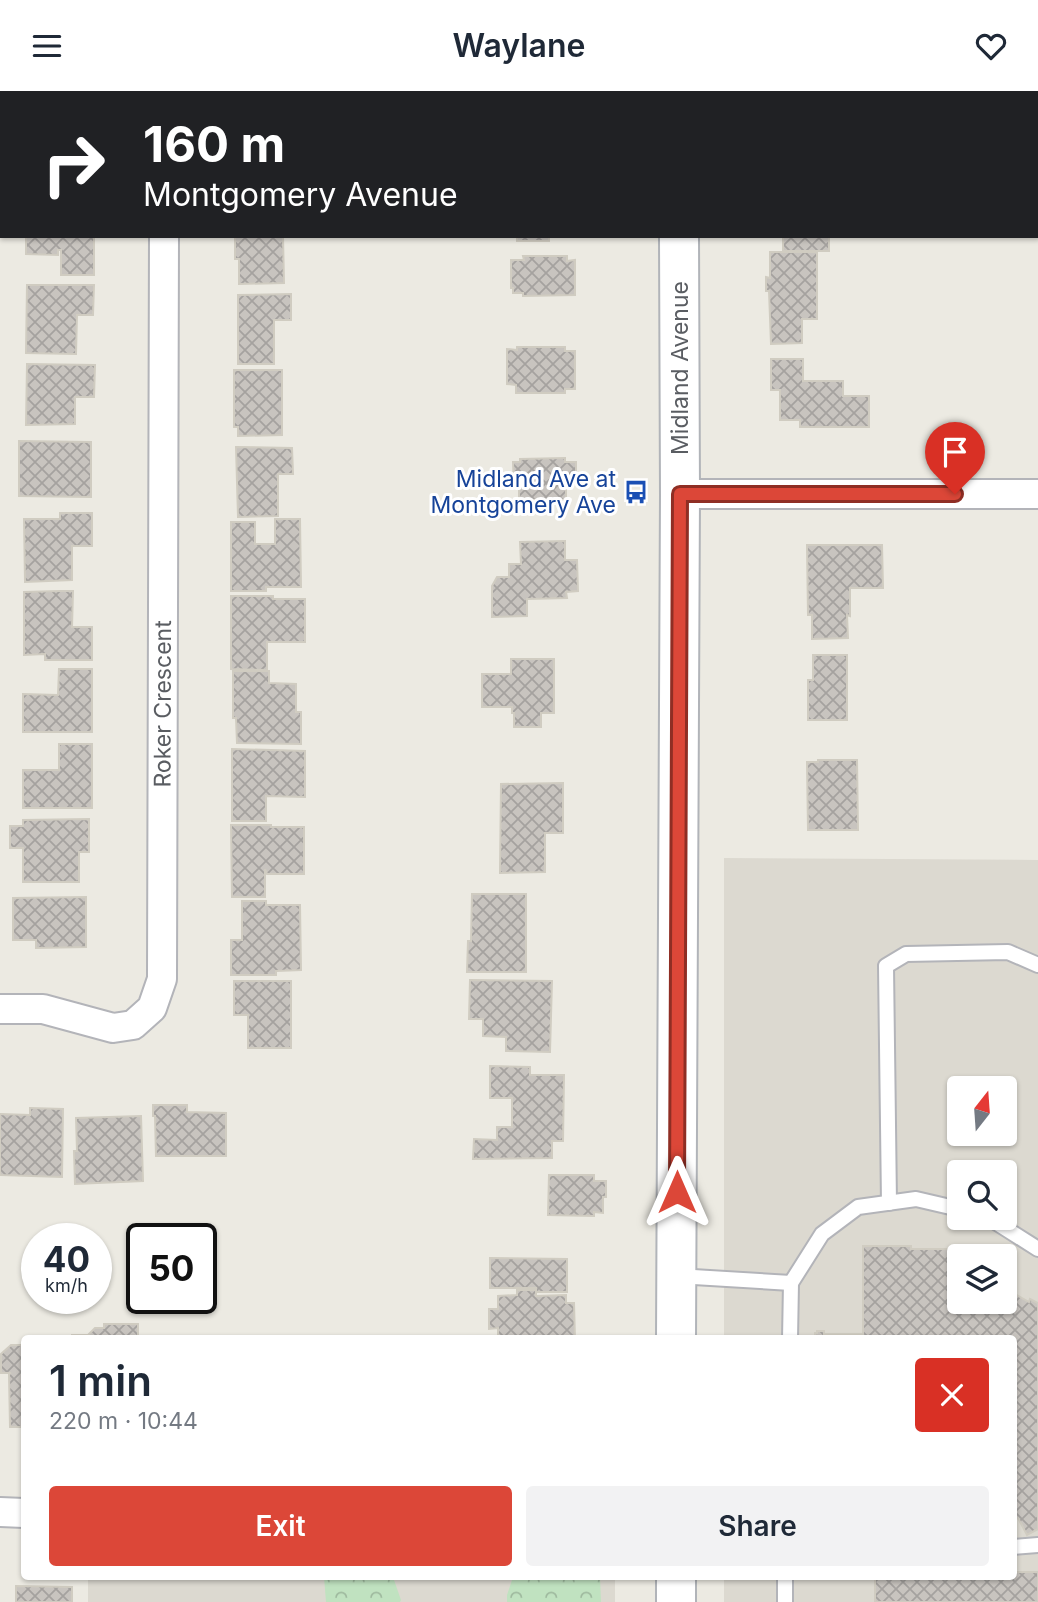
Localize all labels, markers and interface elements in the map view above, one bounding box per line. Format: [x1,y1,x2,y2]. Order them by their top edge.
text: Waylane [453,26,585,65]
icon: menu [28,27,66,65]
icon: heart [972,27,1010,65]
text: 160 m [143,115,285,174]
icon: right [28,119,119,210]
text: Montgomery Avenue [143,175,458,214]
street label: Midland Avenue [666,281,694,455]
pin [925,422,985,494]
icon: arrive [936,433,974,471]
place label: Midland Ave at Montgomery Ave [430,465,616,519]
bus stop icon: Midland Ave at Montgomery Ave [622,478,650,506]
street label: Roker Crescent [149,620,177,788]
north arrow [947,1076,1017,1146]
map controls [947,1076,1017,1314]
position arrow [640,1155,714,1229]
button: search [947,1160,1017,1230]
speed limit sign: 50 [126,1223,217,1314]
text: 40 [43,1238,90,1280]
button: layers [947,1244,1017,1314]
text: km/h [45,1275,88,1296]
text: 1 min [49,1355,152,1406]
button: close [915,1358,989,1432]
text: 220 m · 10:44 [49,1407,198,1435]
button: Exit [49,1486,512,1566]
button: Share [526,1486,989,1566]

